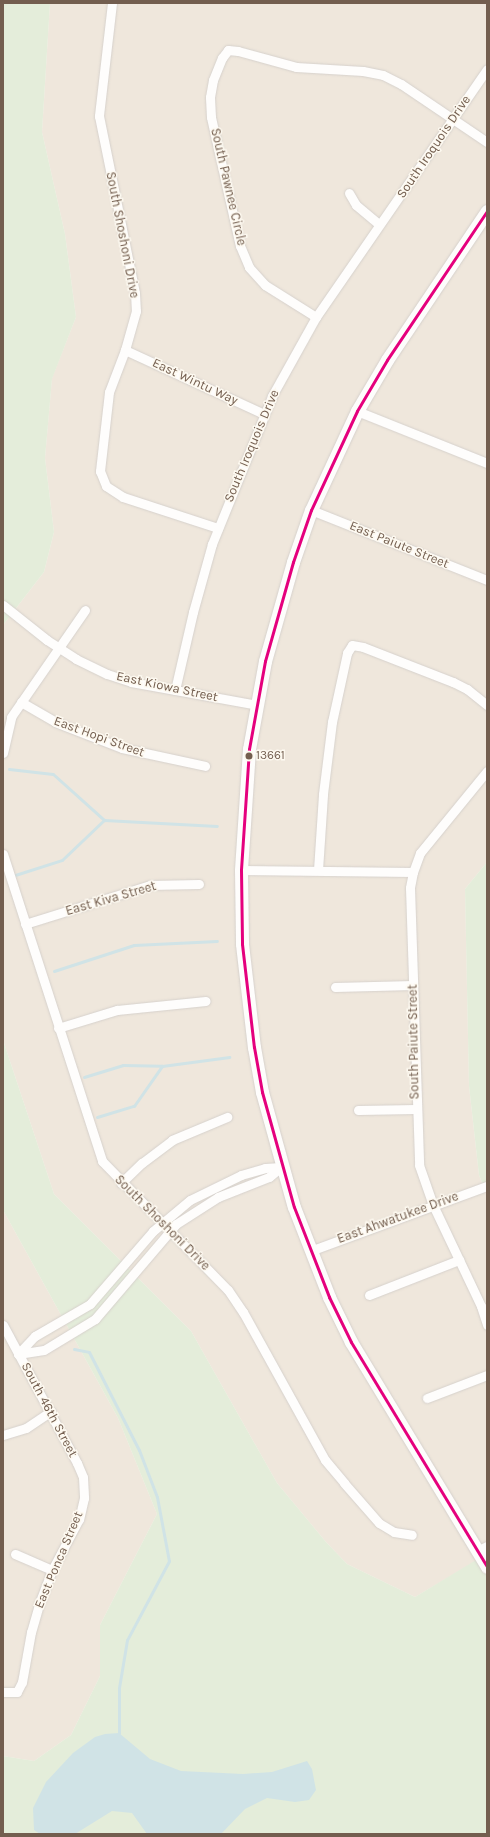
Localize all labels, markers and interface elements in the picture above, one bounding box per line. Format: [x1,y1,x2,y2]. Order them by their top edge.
street label: South Iroquois Drive [394,93,474,201]
street label: South Pawnee Circle [207,127,249,247]
street label: South Shoshoni Drive [102,170,142,300]
street label: East Wintu Way [150,355,240,409]
street label: South Iroquois Drive [221,387,283,505]
street label: East Paiute Street [347,518,451,572]
street label: East Kiowa Street [115,669,219,705]
street label: East Hopi Street [52,713,146,761]
place label: 13661 [256,749,285,763]
marker: 13661 [244,751,254,761]
street label: East Kiva Street [64,879,158,919]
street label: South Paiute Street [405,984,423,1100]
street label: South Shoshoni Drive [111,1172,213,1274]
street label: East Ahwatukee Drive [335,1189,461,1247]
street label: South 46th Street [17,1360,81,1460]
street label: East Ponca Street [31,1509,87,1611]

